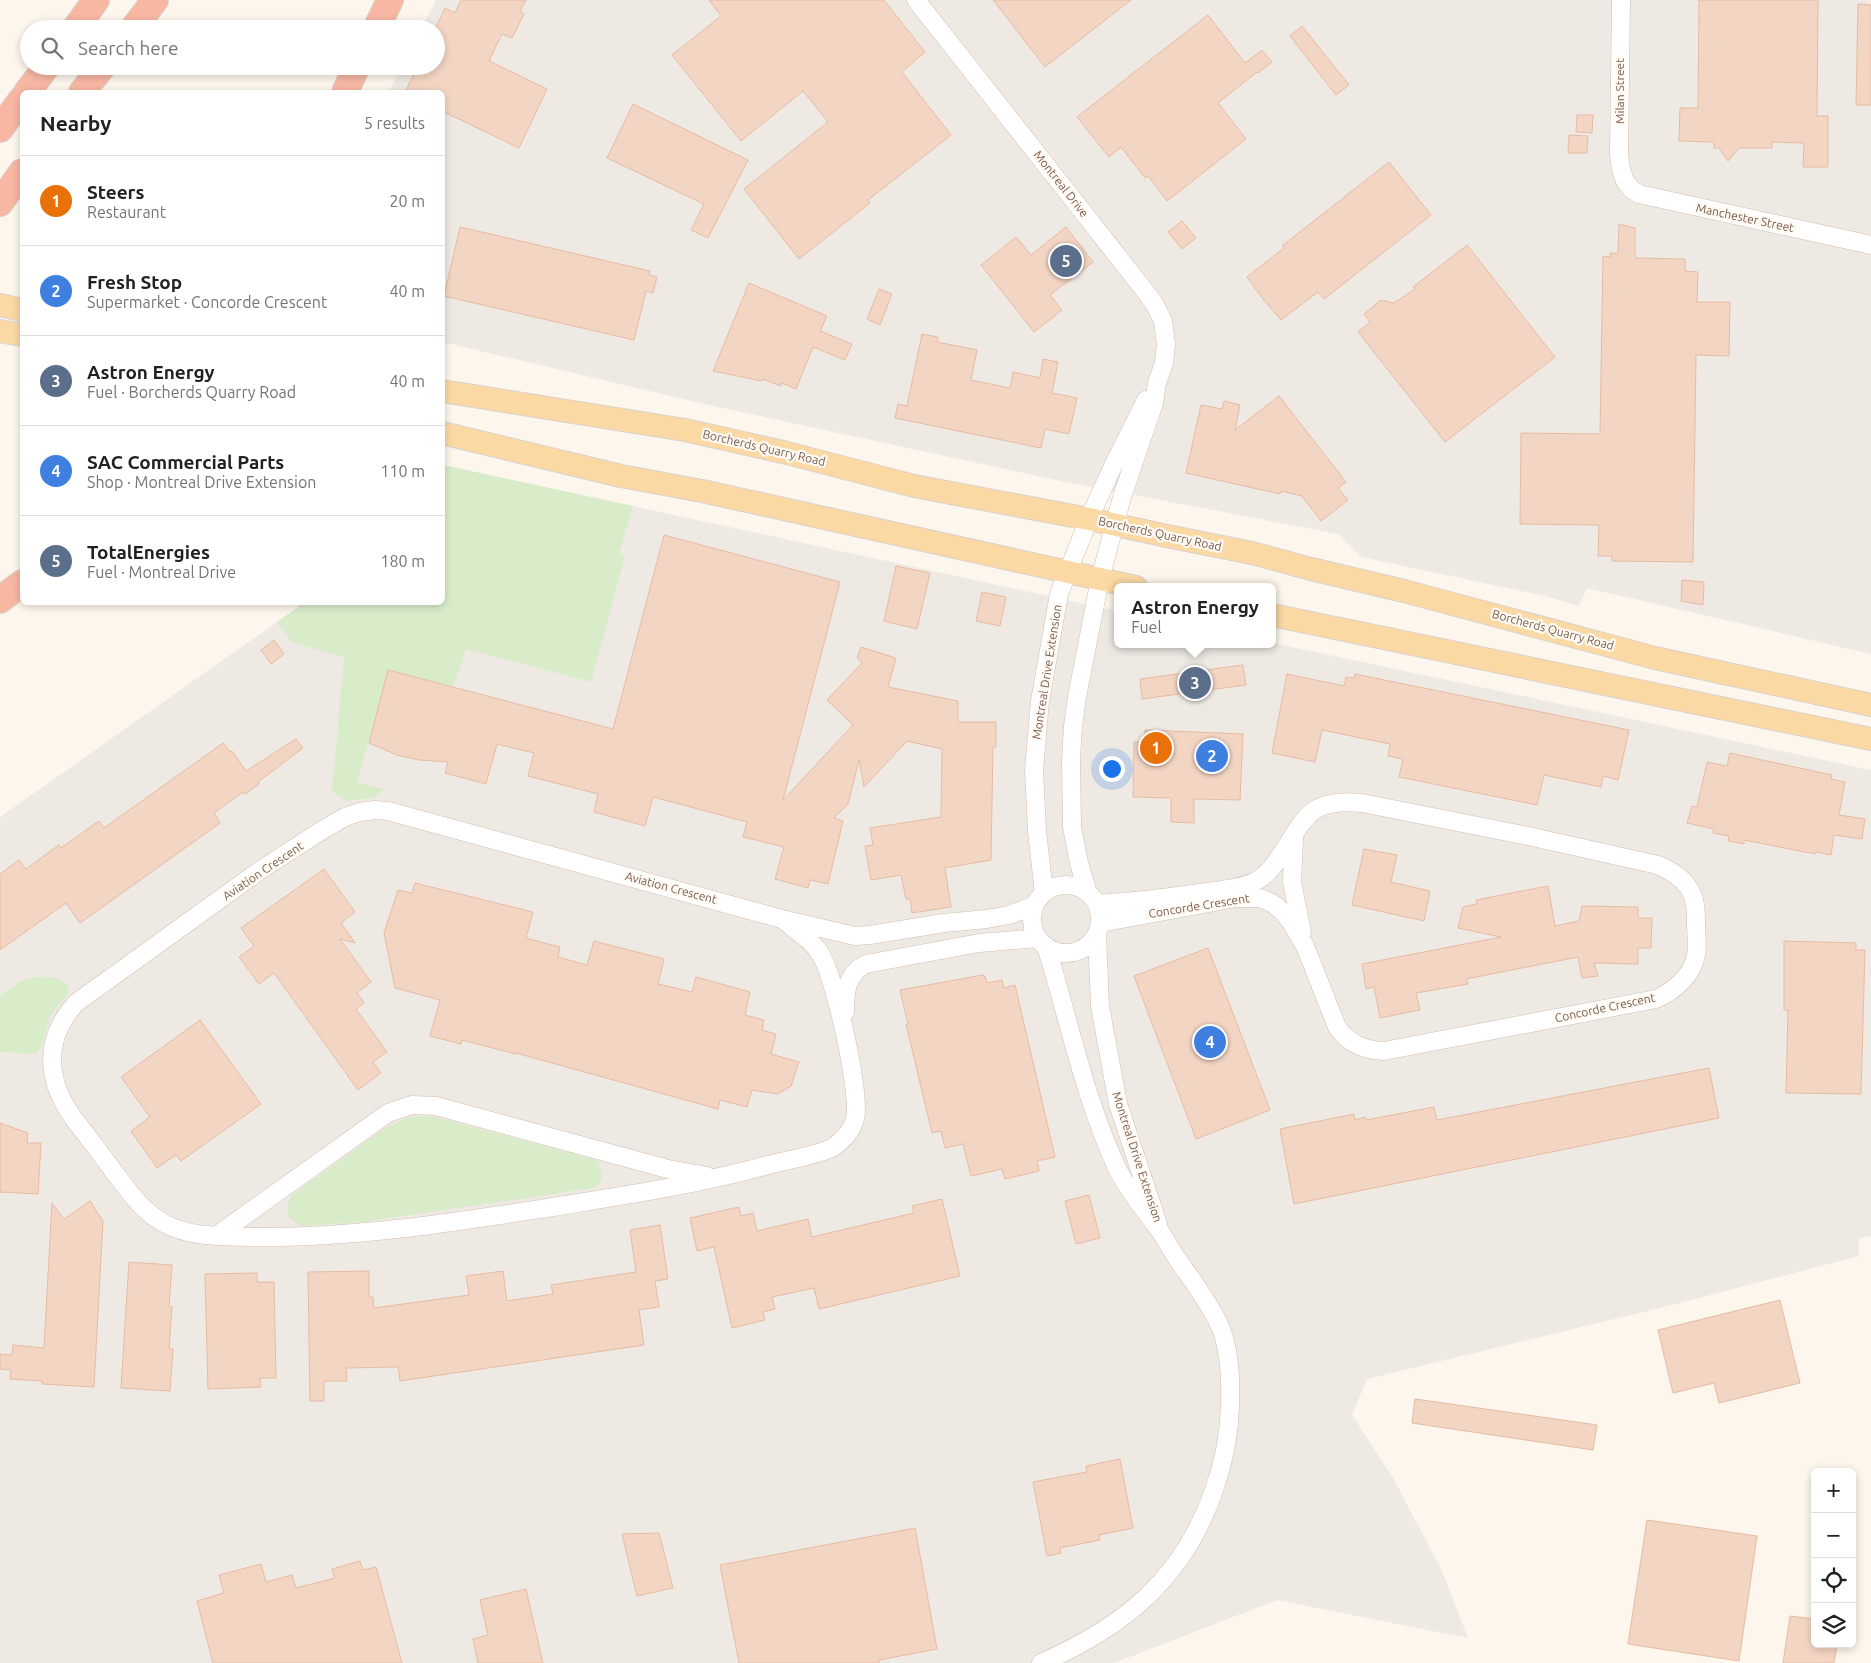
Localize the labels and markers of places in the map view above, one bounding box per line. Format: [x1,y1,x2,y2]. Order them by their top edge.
pin: 5 [1050,242,1082,280]
pin: 3 [1179,664,1211,702]
pin: 1 [1140,729,1172,767]
pin: 2 [1196,737,1228,775]
pin: 4 [1194,1023,1226,1061]

